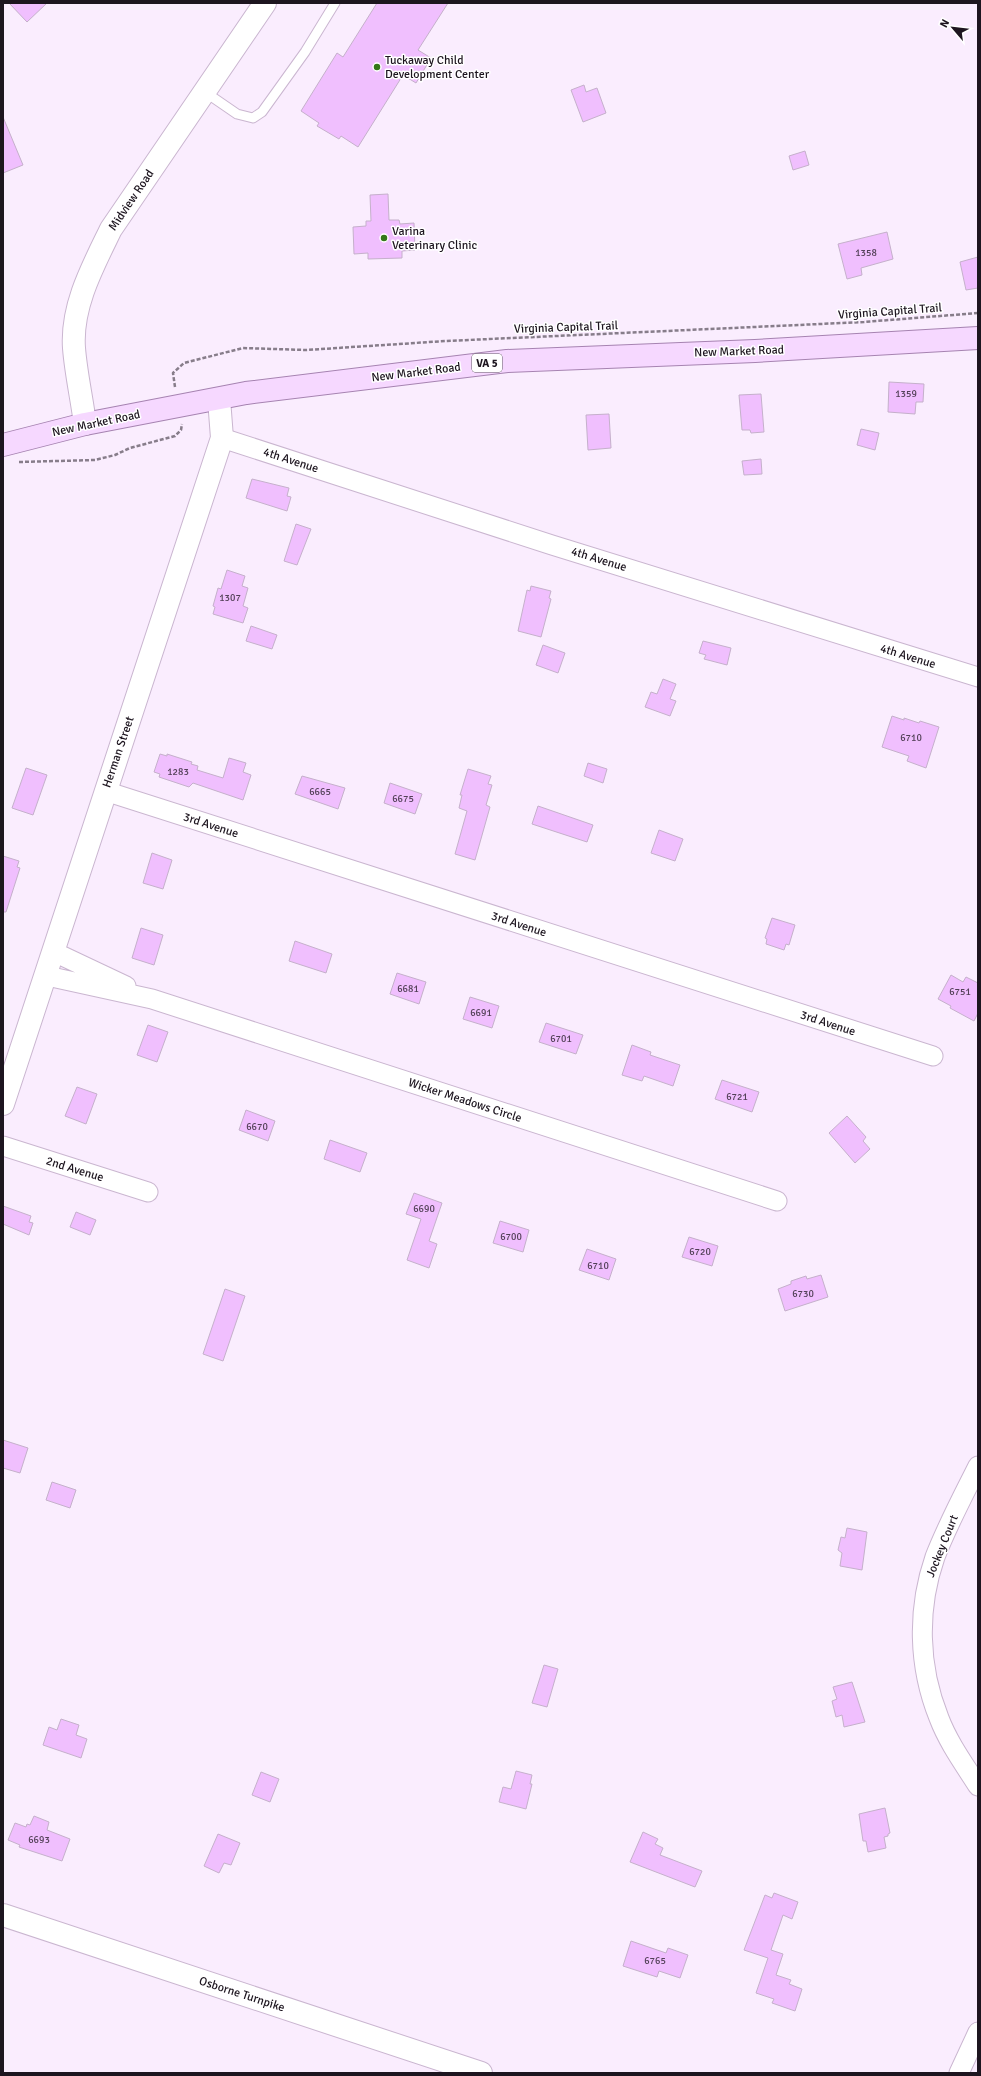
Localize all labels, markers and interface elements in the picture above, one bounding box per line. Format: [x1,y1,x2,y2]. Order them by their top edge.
north arrow [933,8,973,48]
text: N [937,17,952,30]
place label: Tuckaway Child Development Center [385,53,490,82]
marker: Tuckaway Child Development Center [372,62,382,72]
street label: Midview Road [105,167,157,234]
place label: Varina Veterinary Clinic [392,224,478,253]
marker: Varina Veterinary Clinic [379,233,389,243]
house number: 1358 [855,247,877,259]
street label: Virginia Capital Trail [837,300,943,323]
street label: Virginia Capital Trail [514,318,619,337]
street label: New Market Road [694,342,784,361]
road number: VA 5 [472,354,502,372]
street label: New Market Road [371,360,462,385]
house number: 1359 [895,388,917,400]
street label: New Market Road [51,407,142,440]
street label: 4th Avenue [261,444,320,476]
street label: 4th Avenue [569,544,628,575]
house number: 1307 [219,592,241,604]
street label: 4th Avenue [878,641,937,672]
street label: Herman Street [99,714,138,790]
house number: 6710 [900,732,922,744]
house number: 1283 [167,766,189,778]
house number: 6665 [309,786,331,798]
house number: 6675 [392,793,414,805]
street label: 3rd Avenue [181,809,240,841]
street label: 3rd Avenue [489,908,548,940]
house number: 6681 [397,983,419,995]
house number: 6751 [949,986,971,998]
house number: 6691 [470,1007,492,1019]
street label: 3rd Avenue [798,1007,857,1039]
house number: 6701 [550,1033,572,1045]
street label: Wicker Meadows Circle [406,1075,524,1126]
house number: 6721 [726,1091,748,1103]
house number: 6670 [246,1121,268,1133]
street label: 2nd Avenue [44,1154,106,1185]
house number: 6690 [413,1203,435,1215]
house number: 6700 [500,1231,522,1243]
house number: 6720 [689,1246,711,1258]
house number: 6710 [587,1260,609,1272]
house number: 6730 [792,1288,814,1300]
street label: Jockey Court [923,1513,962,1580]
house number: 6693 [28,1834,50,1846]
house number: 6765 [644,1955,666,1967]
street label: Osborne Turnpike [197,1974,287,2015]

